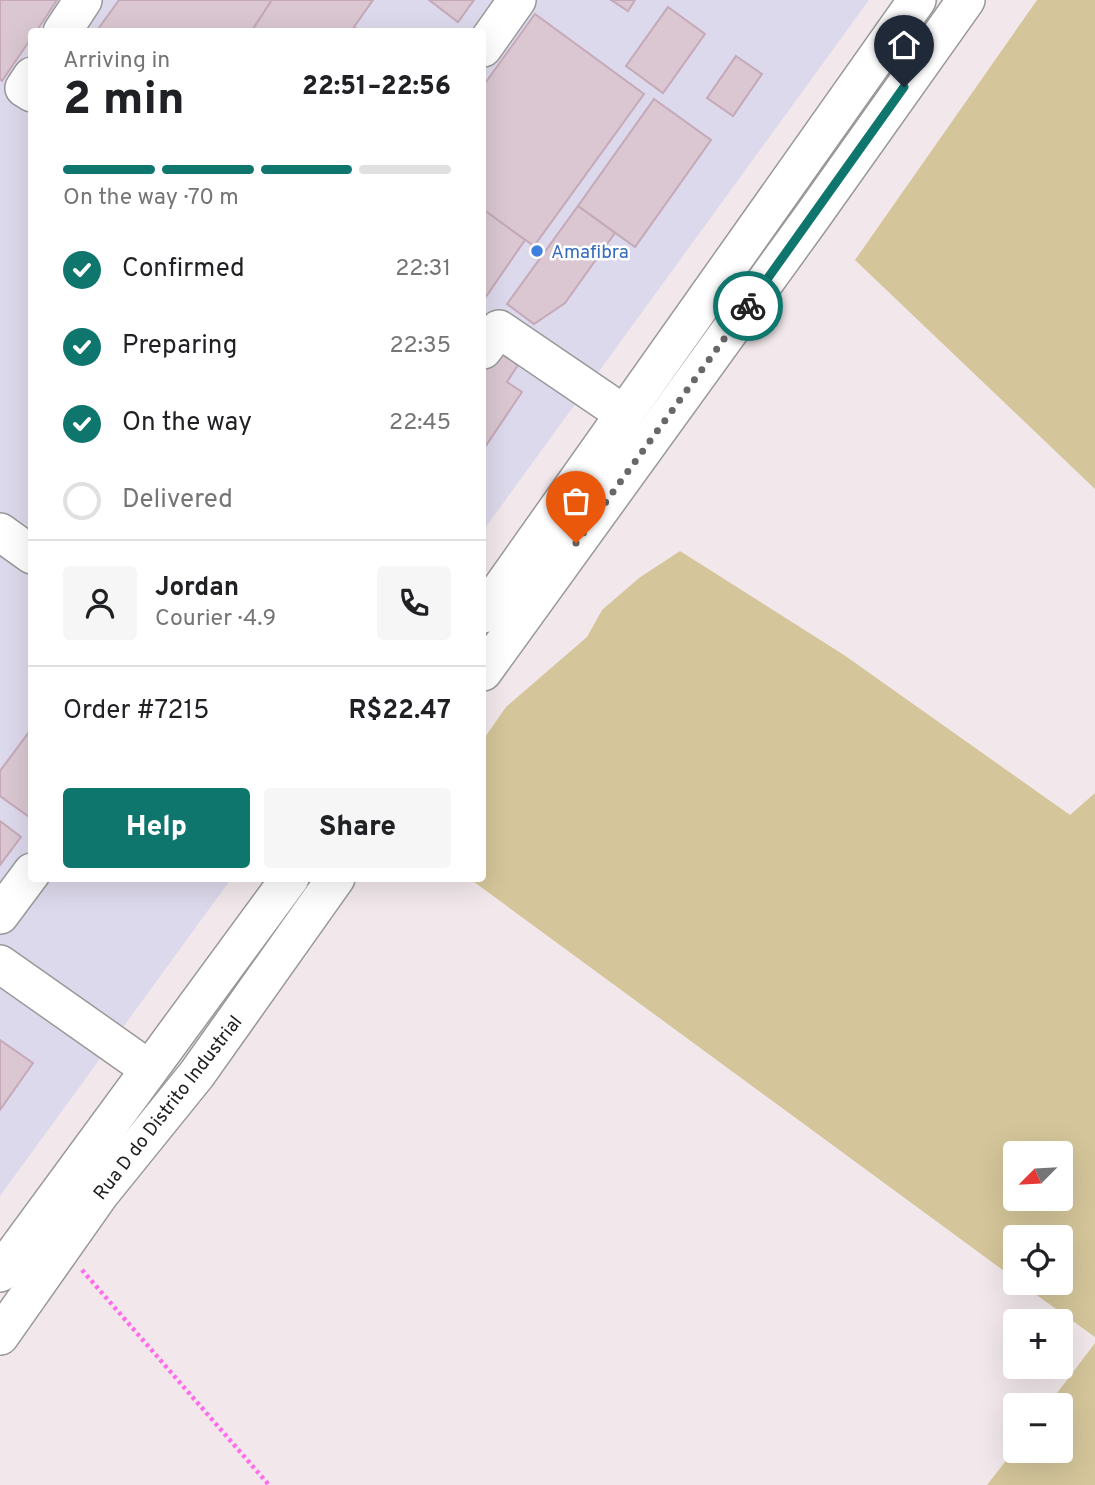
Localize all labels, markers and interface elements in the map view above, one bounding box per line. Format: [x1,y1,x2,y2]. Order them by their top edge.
pin [874,15,934,87]
icon: home [885,26,923,64]
text: Arriving in [63,47,170,76]
text: 22:51–22:56 [302,71,451,104]
text: 2 min [63,72,185,131]
text: On the way · 70 m [63,184,239,213]
place label: Amafibra [551,241,629,265]
marker: Amafibra [529,243,545,259]
icon: check [63,251,101,289]
text: Confirmed [122,253,245,286]
text: 22:31 [395,255,451,284]
courier [713,271,783,341]
icon: bike [729,287,767,325]
icon: check [63,328,101,366]
text: Preparing [122,330,237,363]
text: 22:35 [390,332,451,361]
icon: check [63,405,101,443]
text: On the way [122,407,252,440]
text: 22:45 [389,409,451,438]
pin [546,471,606,543]
icon: bag [557,482,595,520]
text: Delivered [122,484,233,517]
button: person [63,566,137,640]
button: phone [377,566,451,640]
text: Jordan [155,572,239,605]
text: Courier · 4.9 [155,605,276,634]
text: Order #7215 [63,695,209,728]
text: R$22.47 [349,695,451,728]
button: Help [63,788,250,868]
button: Share [264,788,451,868]
street label: Rua D do Distrito Industrial [89,1011,248,1205]
north arrow [1003,1141,1073,1211]
map controls [1003,1141,1073,1463]
button: locate [1003,1225,1073,1295]
button: + [1003,1309,1073,1379]
button: − [1003,1393,1073,1463]

